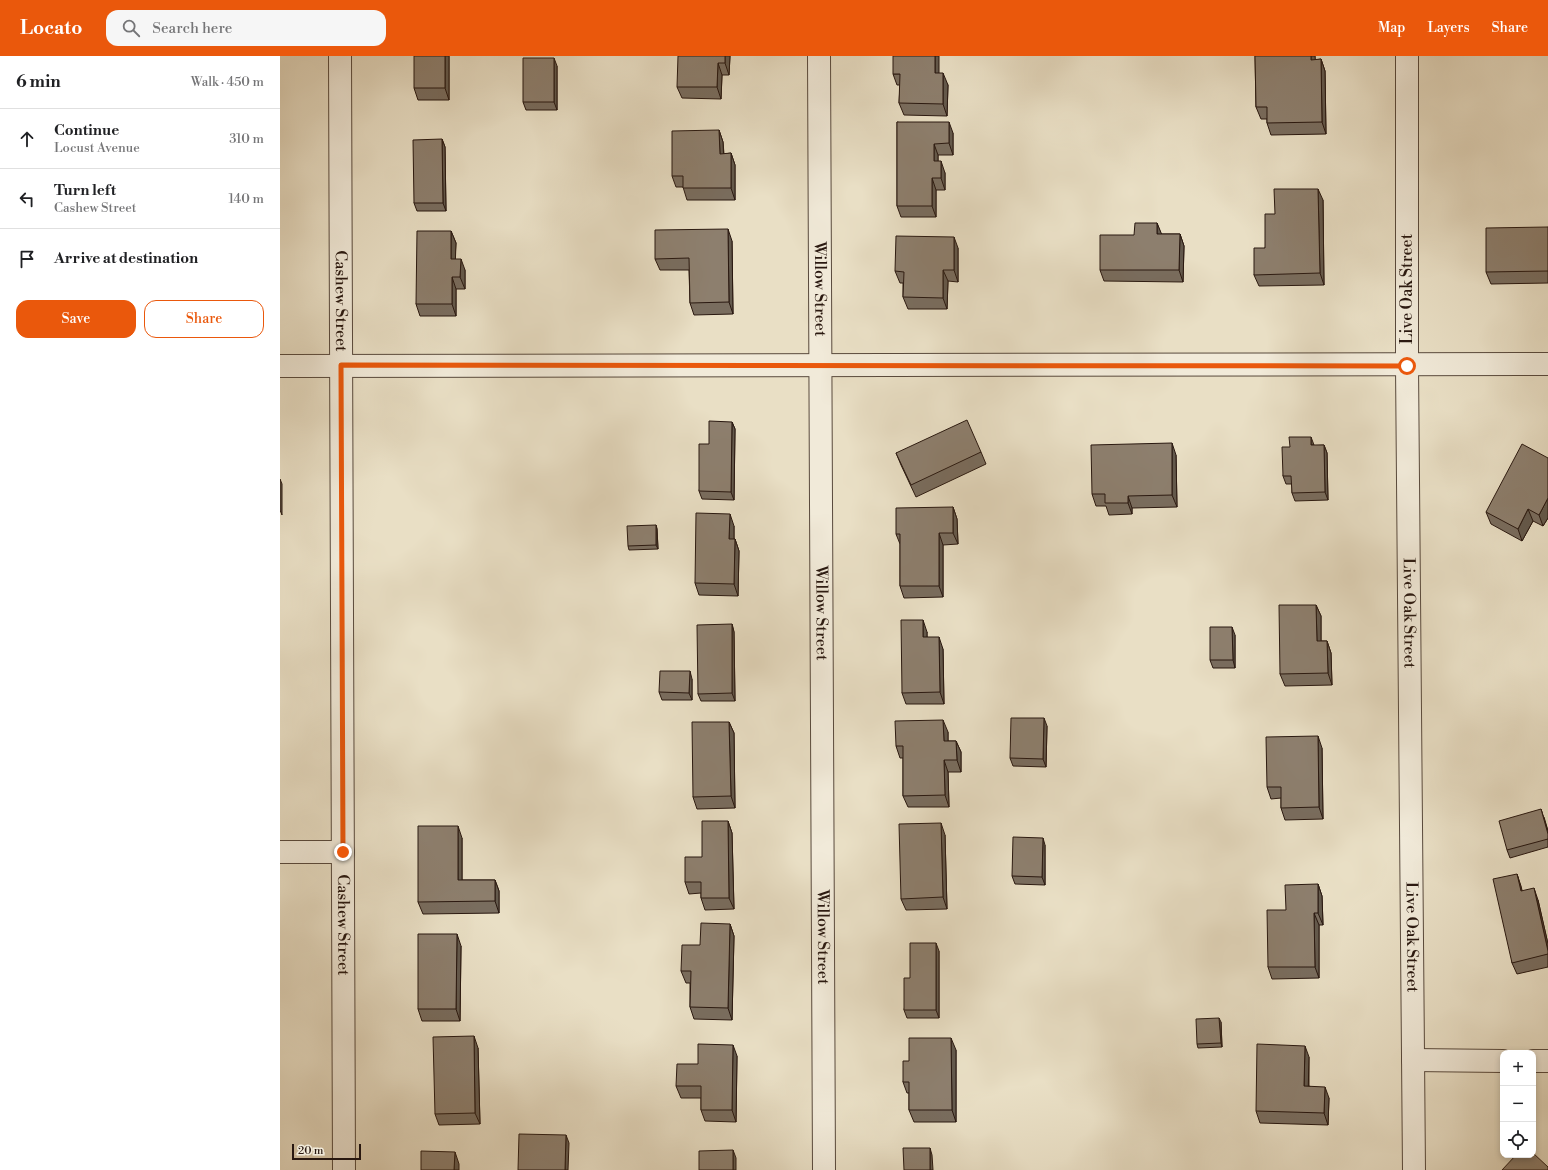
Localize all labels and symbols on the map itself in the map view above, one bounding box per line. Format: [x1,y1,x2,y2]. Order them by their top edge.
street label: Live Oak Street [1397,233,1417,344]
street label: Willow Street [810,240,830,337]
street label: Cashew Street [331,250,351,352]
route start [1398,357,1416,375]
street label: Live Oak Street [1399,558,1420,669]
street label: Willow Street [811,564,832,661]
route end [334,843,352,861]
street label: Cashew Street [333,874,353,976]
street label: Live Oak Street [1401,882,1422,993]
street label: Willow Street [813,888,833,985]
scale bar [292,1142,361,1161]

